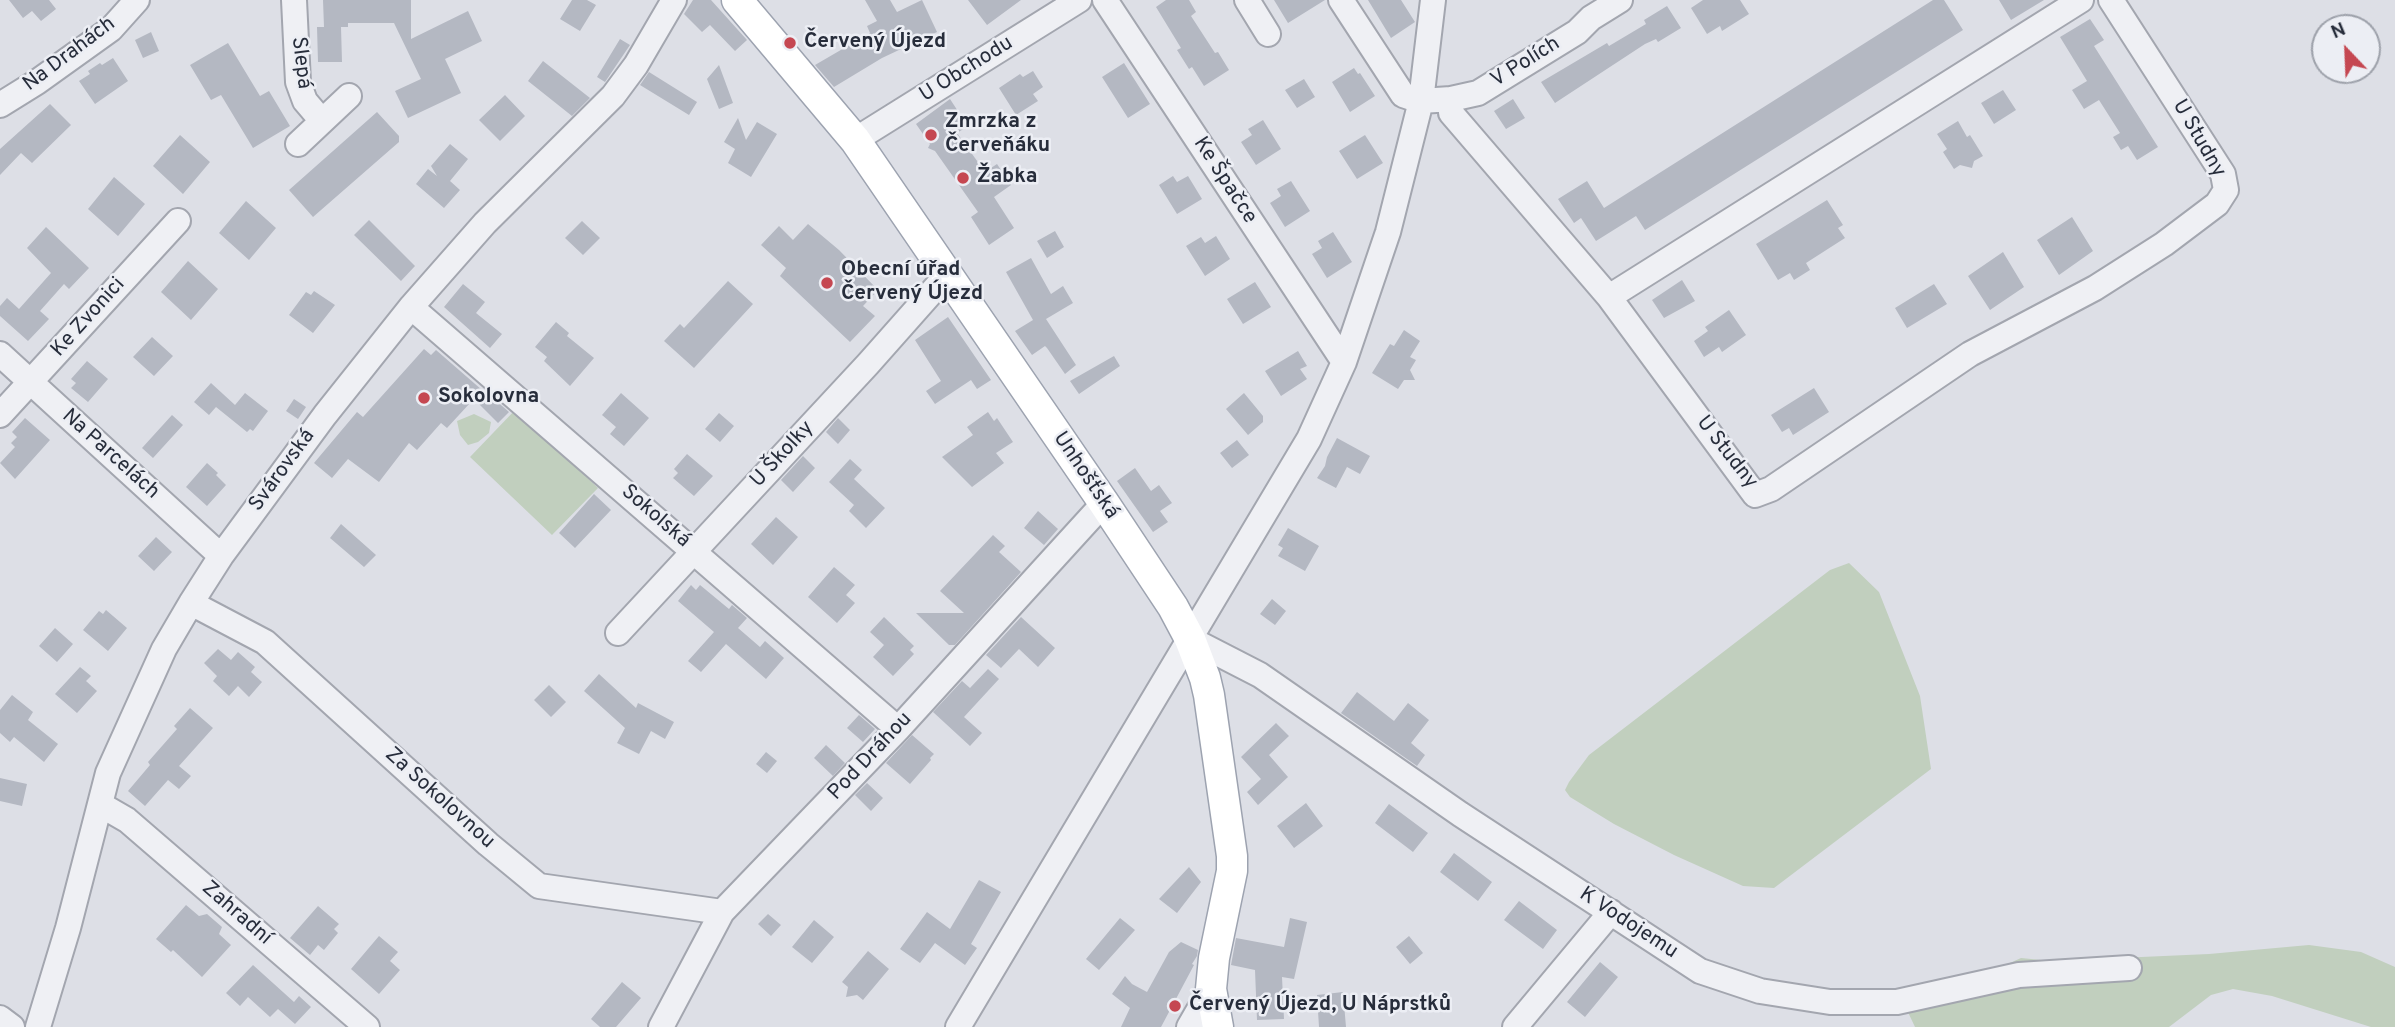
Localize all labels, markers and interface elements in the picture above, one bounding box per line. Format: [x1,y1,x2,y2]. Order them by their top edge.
street label: Na Drahách [19,12,121,98]
north arrow [2311,14,2381,84]
text: N [2328,18,2350,45]
place label: Červený Újezd [804,30,946,56]
street label: U Obchodu [916,31,1018,109]
street label: V Polích [1487,32,1565,94]
street label: Slepá [284,35,316,91]
marker: Červený Újezd [782,35,798,51]
street label: U Studny [2166,96,2230,182]
place label: Zmrzka z Červeňáku [945,110,1050,160]
marker: Zmrzka z Červeňáku [923,127,939,143]
street label: Ke Špačce [1187,133,1261,229]
place label: Žabka [977,165,1037,191]
marker: Žabka [955,170,971,186]
place label: Obecní úřad Červený Újezd [841,258,983,308]
street label: Ke Zvonici [47,273,131,363]
marker: Obecní úřad Červený Újezd [819,275,835,291]
place label: Sokolovna [438,385,539,411]
marker: Sokolovna [416,390,432,406]
street label: Na Parcelách [56,405,164,505]
street label: U Studny [1690,412,1762,494]
street label: U Školky [746,417,820,493]
street label: Svárovská [245,425,321,517]
street label: Unhošťská [1047,428,1123,524]
street label: Sokolská [615,480,695,554]
street label: Pod Dráhou [824,708,918,806]
street label: Za Sokolovnou [379,743,499,855]
street label: Zahradní [196,877,276,951]
street label: K Vodojemu [1574,883,1682,965]
place label: Červený Újezd, U Náprstků [1189,993,1451,1019]
marker: Červený Újezd, U Náprstků [1167,998,1183,1014]

